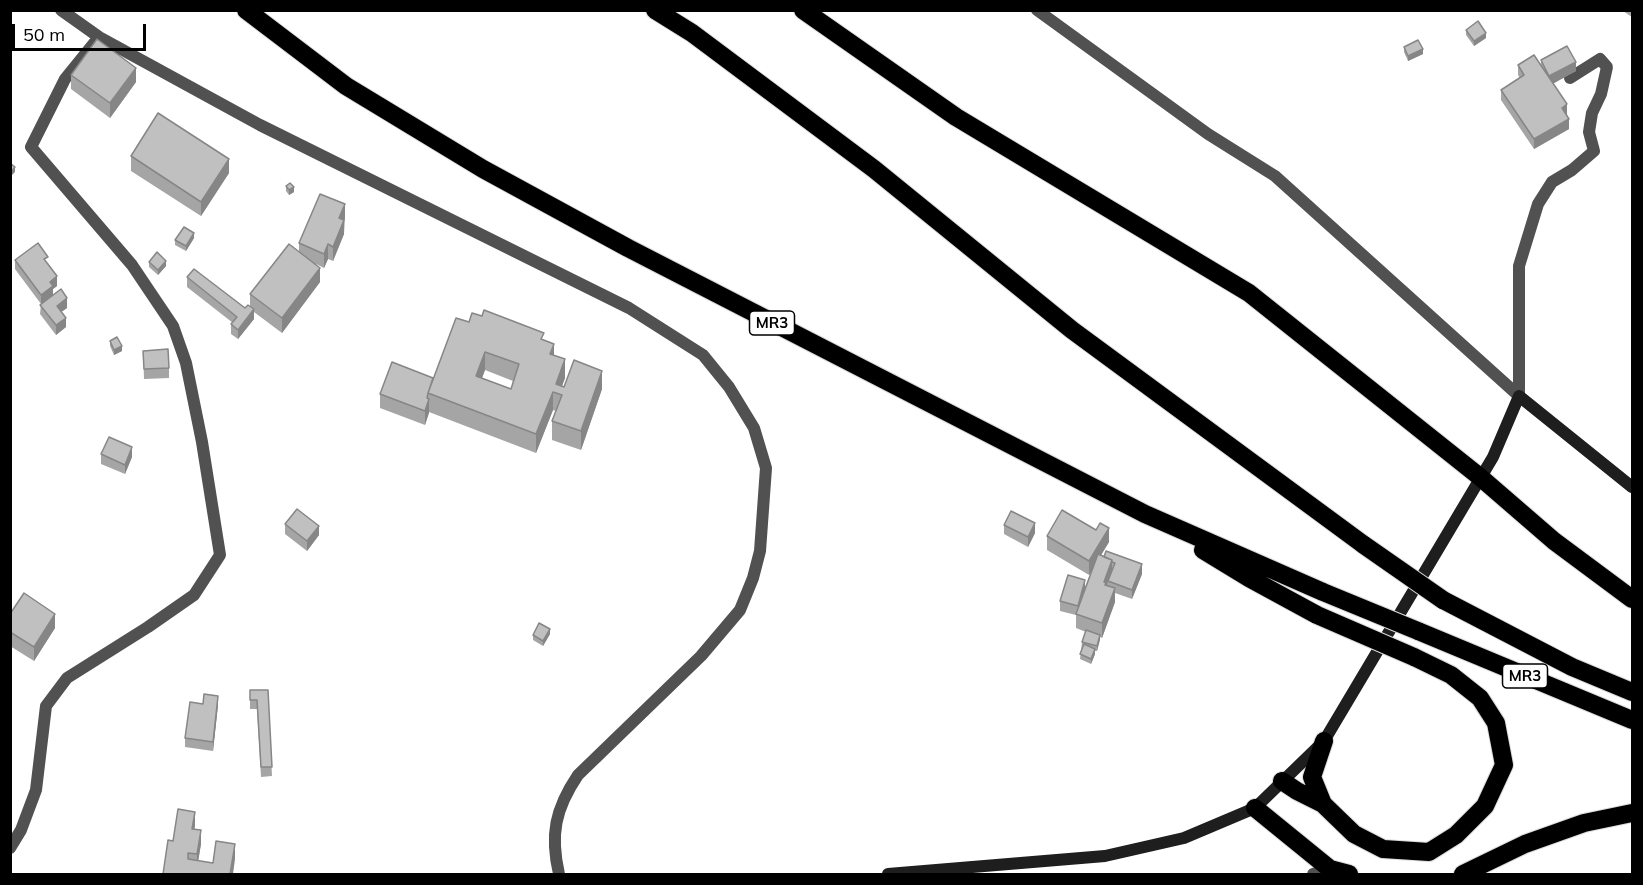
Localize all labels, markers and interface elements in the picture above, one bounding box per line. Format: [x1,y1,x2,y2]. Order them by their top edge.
scale bar [15,12,148,50]
text: 50 m [23,23,65,46]
road number: MR3 [750,311,794,335]
road number: MR3 [1502,664,1547,688]

